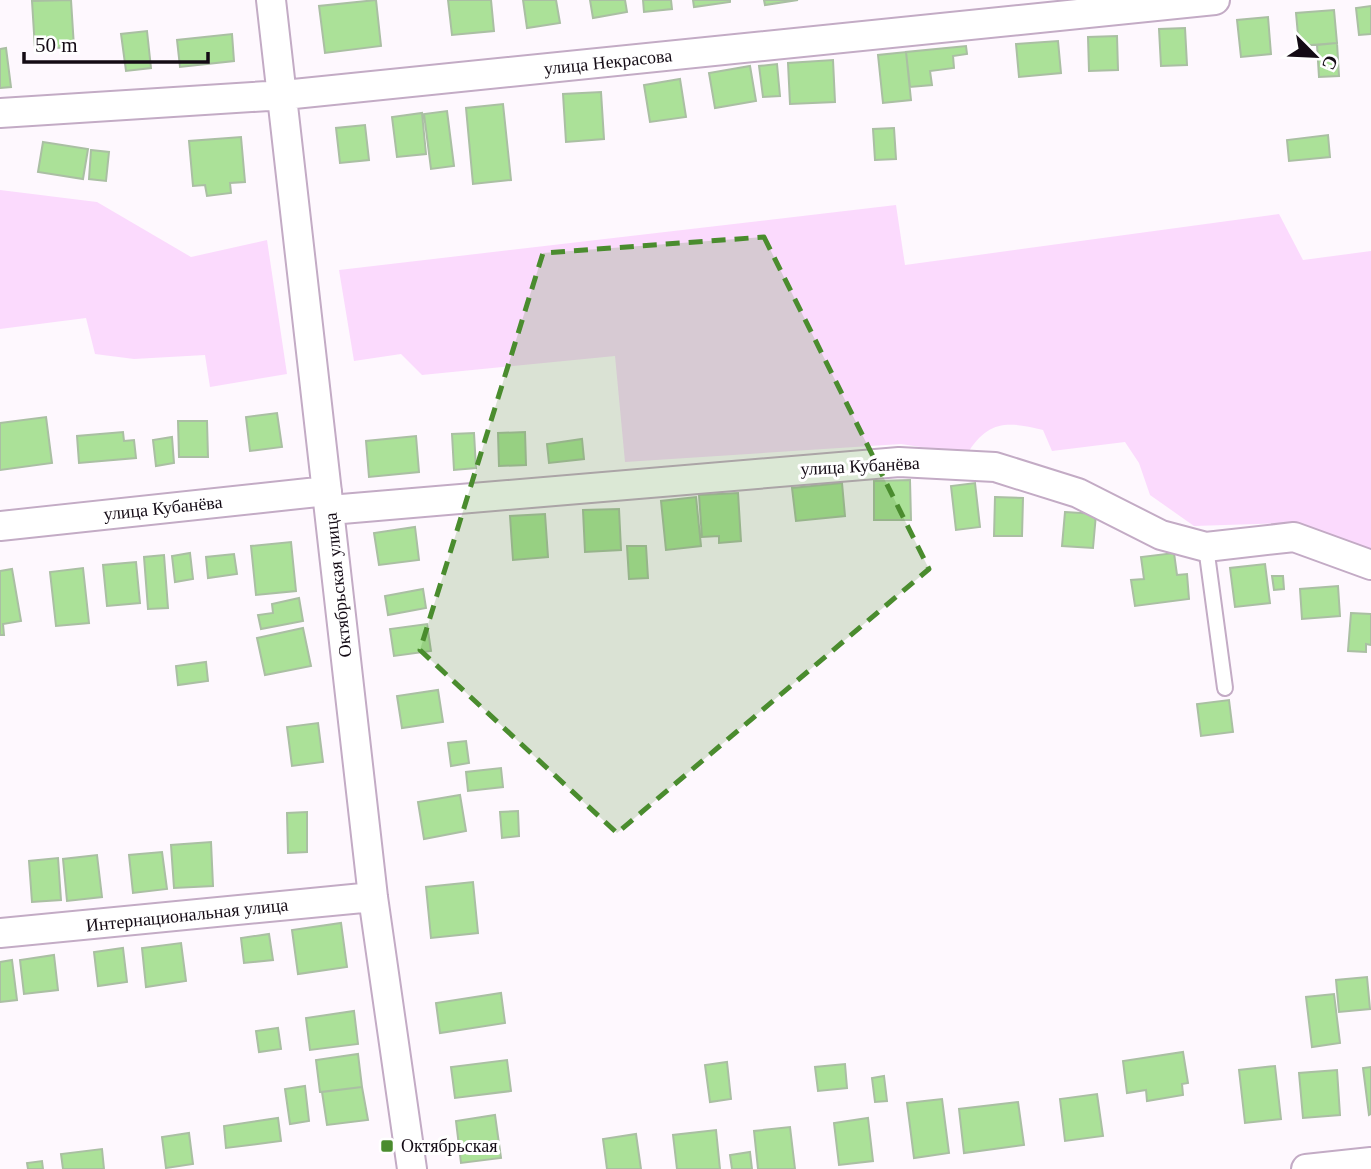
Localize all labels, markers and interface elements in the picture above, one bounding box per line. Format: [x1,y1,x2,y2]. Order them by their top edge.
scale bar [24,21,208,65]
north arrow [1280,21,1350,91]
text: 50 m [35,33,78,57]
street label: улица Некрасова [543,45,673,79]
text: С [1318,52,1342,73]
street label: улица Кубанёва [800,453,920,479]
street label: улица Кубанёва [103,492,223,524]
street label: Октябрьская улица [320,512,356,658]
street label: Интернациональная улица [85,894,289,936]
place label: Октябрьская [401,1136,498,1156]
marker: Октябрьская [379,1138,395,1154]

